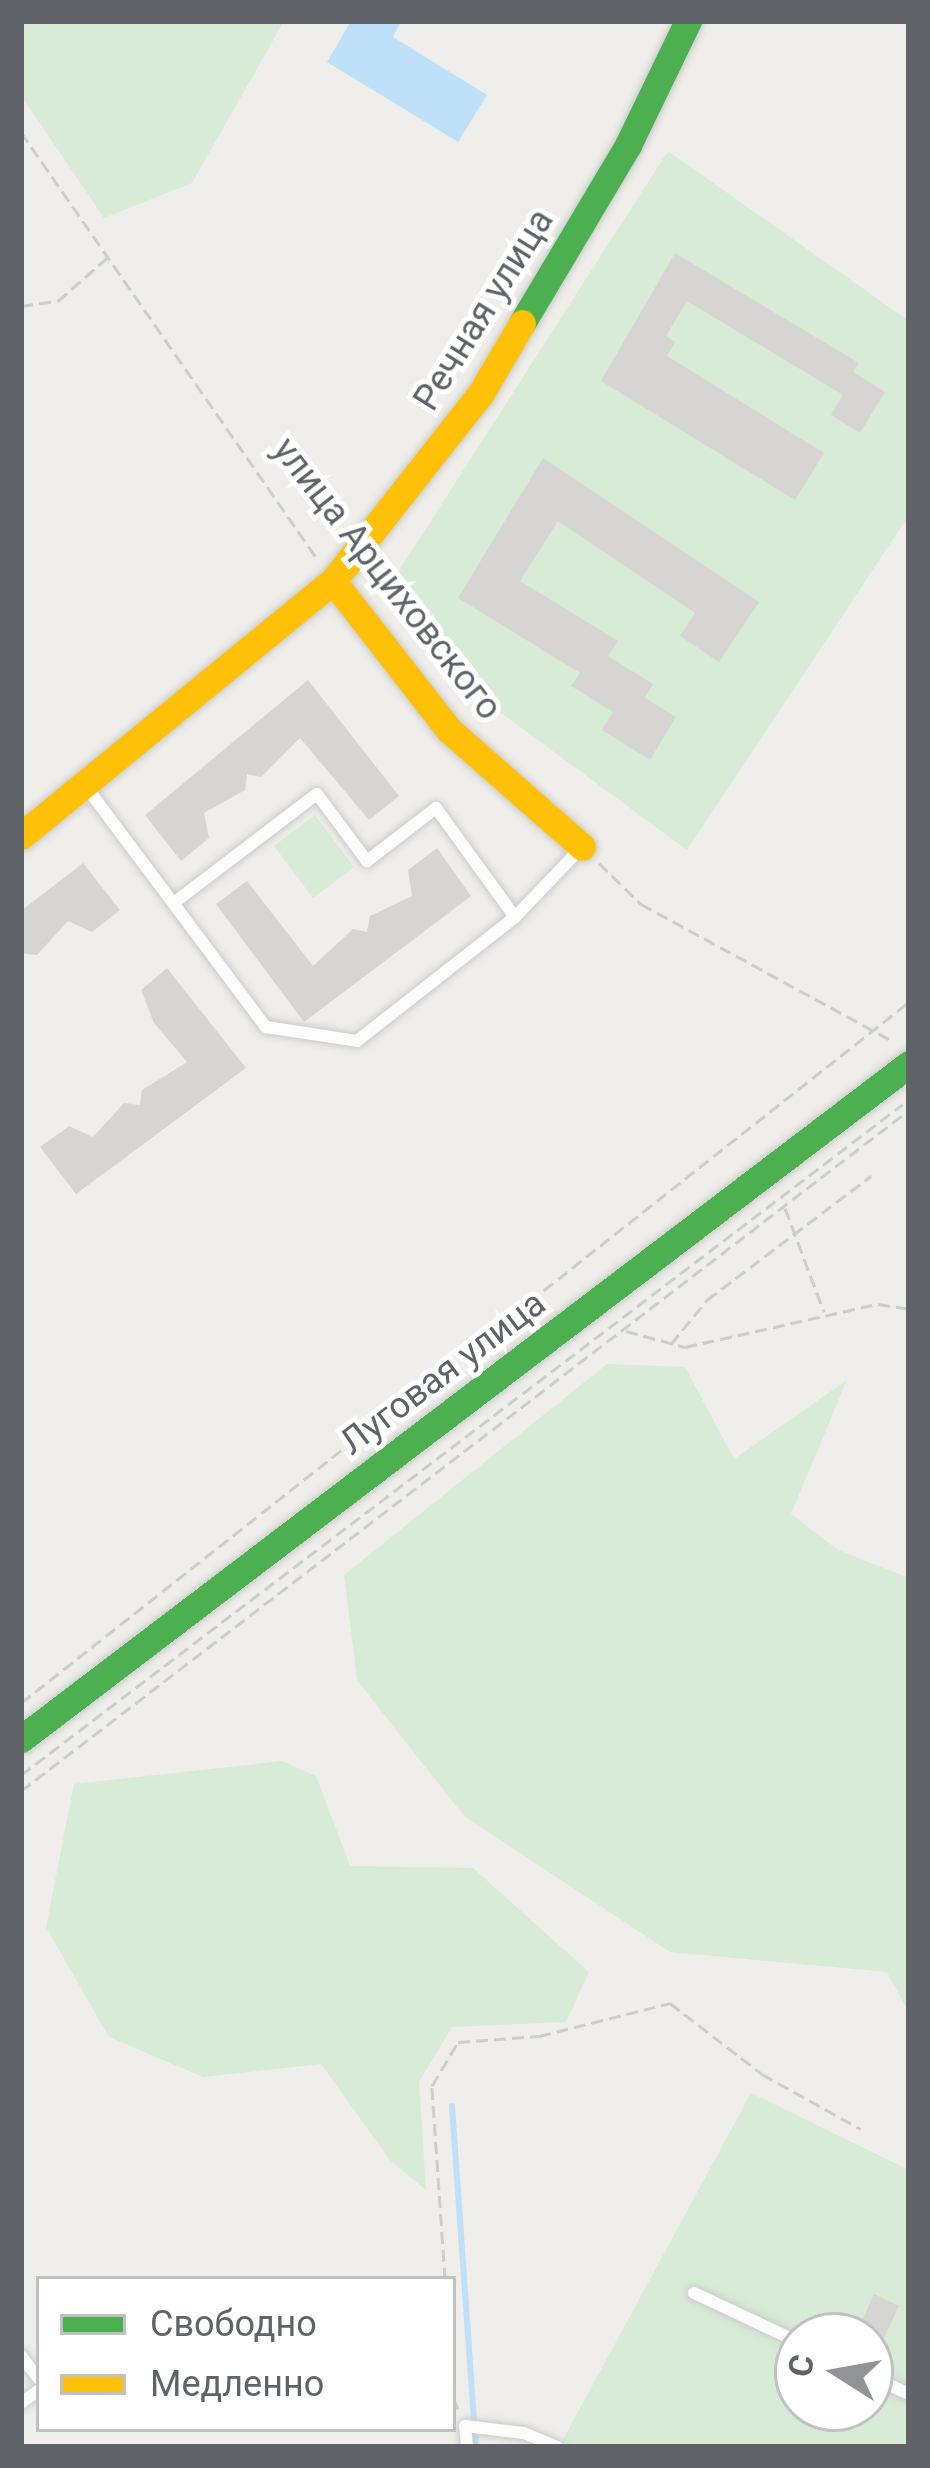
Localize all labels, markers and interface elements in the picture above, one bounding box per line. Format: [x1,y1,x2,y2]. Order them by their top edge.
street label: Речная улица [405,201,563,419]
street label: улица Арциховского [263,429,511,729]
street label: Луговая улица [332,1282,554,1464]
legend [36,2276,456,2432]
text: Свободно [150,2303,317,2345]
north arrow [774,2312,894,2432]
text: С [780,2351,822,2380]
text: Медленно [150,2363,324,2405]

